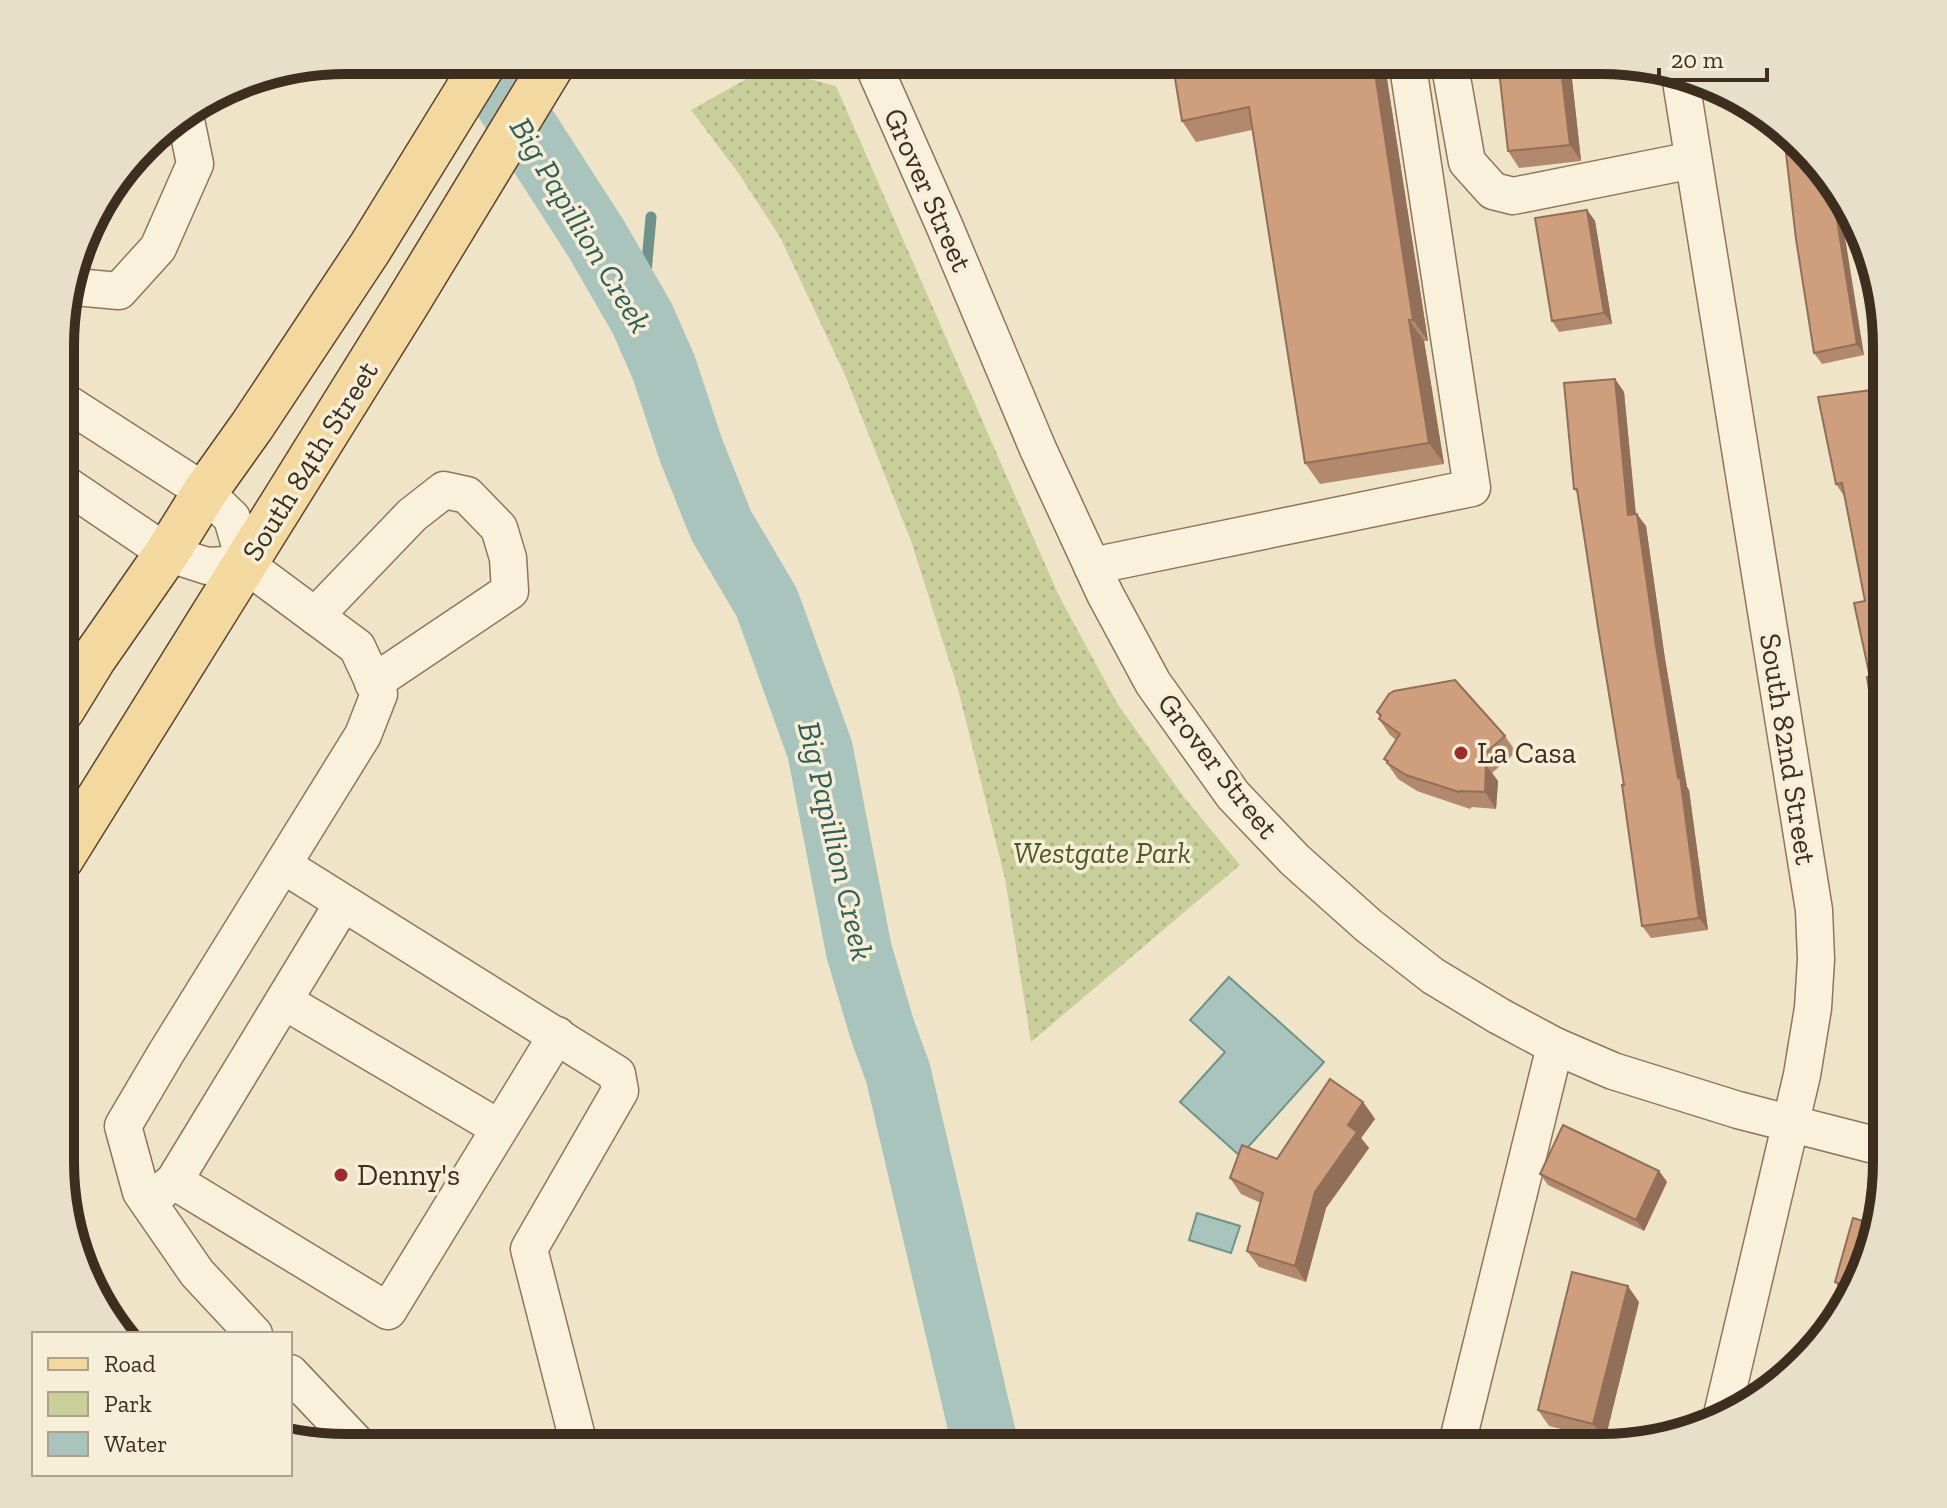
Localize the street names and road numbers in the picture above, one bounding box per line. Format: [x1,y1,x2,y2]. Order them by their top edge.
street label: Grover Street [876,103,980,277]
street label: South 84th Street [234,355,386,567]
street label: South 82nd Street [1752,631,1824,867]
street label: Grover Street [1150,686,1286,846]

